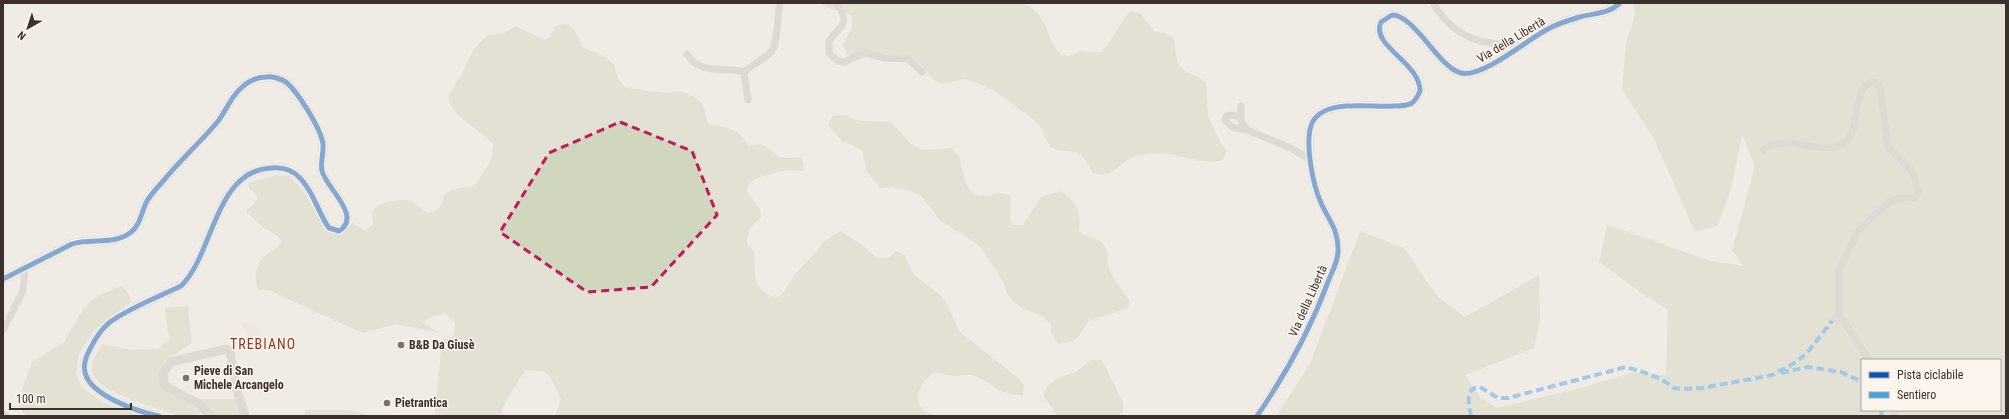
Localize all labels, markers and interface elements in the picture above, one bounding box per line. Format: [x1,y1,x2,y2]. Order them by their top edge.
north arrow [8,8,48,48]
street label: Via della Libertà [1474,14,1548,66]
text: N [15,28,29,43]
street label: Via della Libertà [1286,263,1330,339]
district label: TREBIANO [230,336,296,352]
place label: B&B Da Giusè [409,338,475,352]
marker: B&B Da Giusè [396,340,406,350]
legend [1861,359,2001,411]
place label: Pieve di San Michele Arcangelo [194,364,284,392]
text: Pista ciclabile [1897,368,1964,382]
marker: Pieve di San Michele Arcangelo [181,373,191,383]
scale bar [10,385,131,411]
text: Sentiero [1897,388,1936,402]
text: 100 m [16,392,46,406]
place label: Pietrantica [395,396,448,410]
marker: Pietrantica [382,398,392,408]

